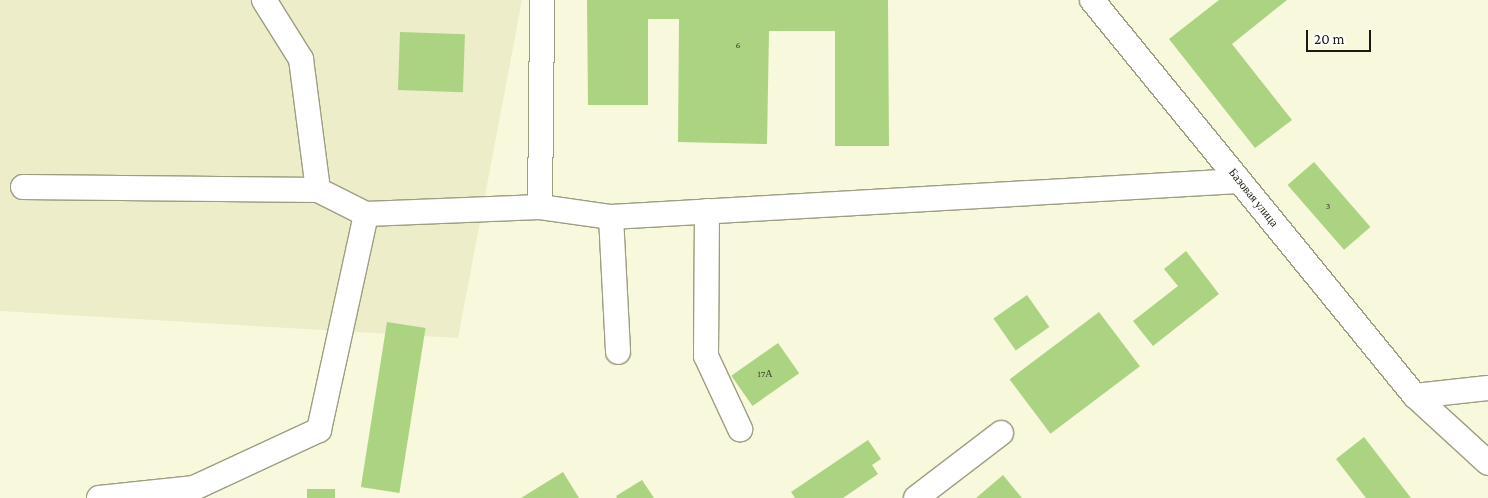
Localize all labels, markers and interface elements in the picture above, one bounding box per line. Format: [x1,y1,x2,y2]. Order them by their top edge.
scale bar [1308,20,1373,52]
text: 20 m [1314,31,1345,47]
house number: 6 [735,39,741,51]
street label: Базовая улица [1225,166,1281,230]
house number: 3 [1326,200,1330,212]
house number: 17А [757,368,773,380]

